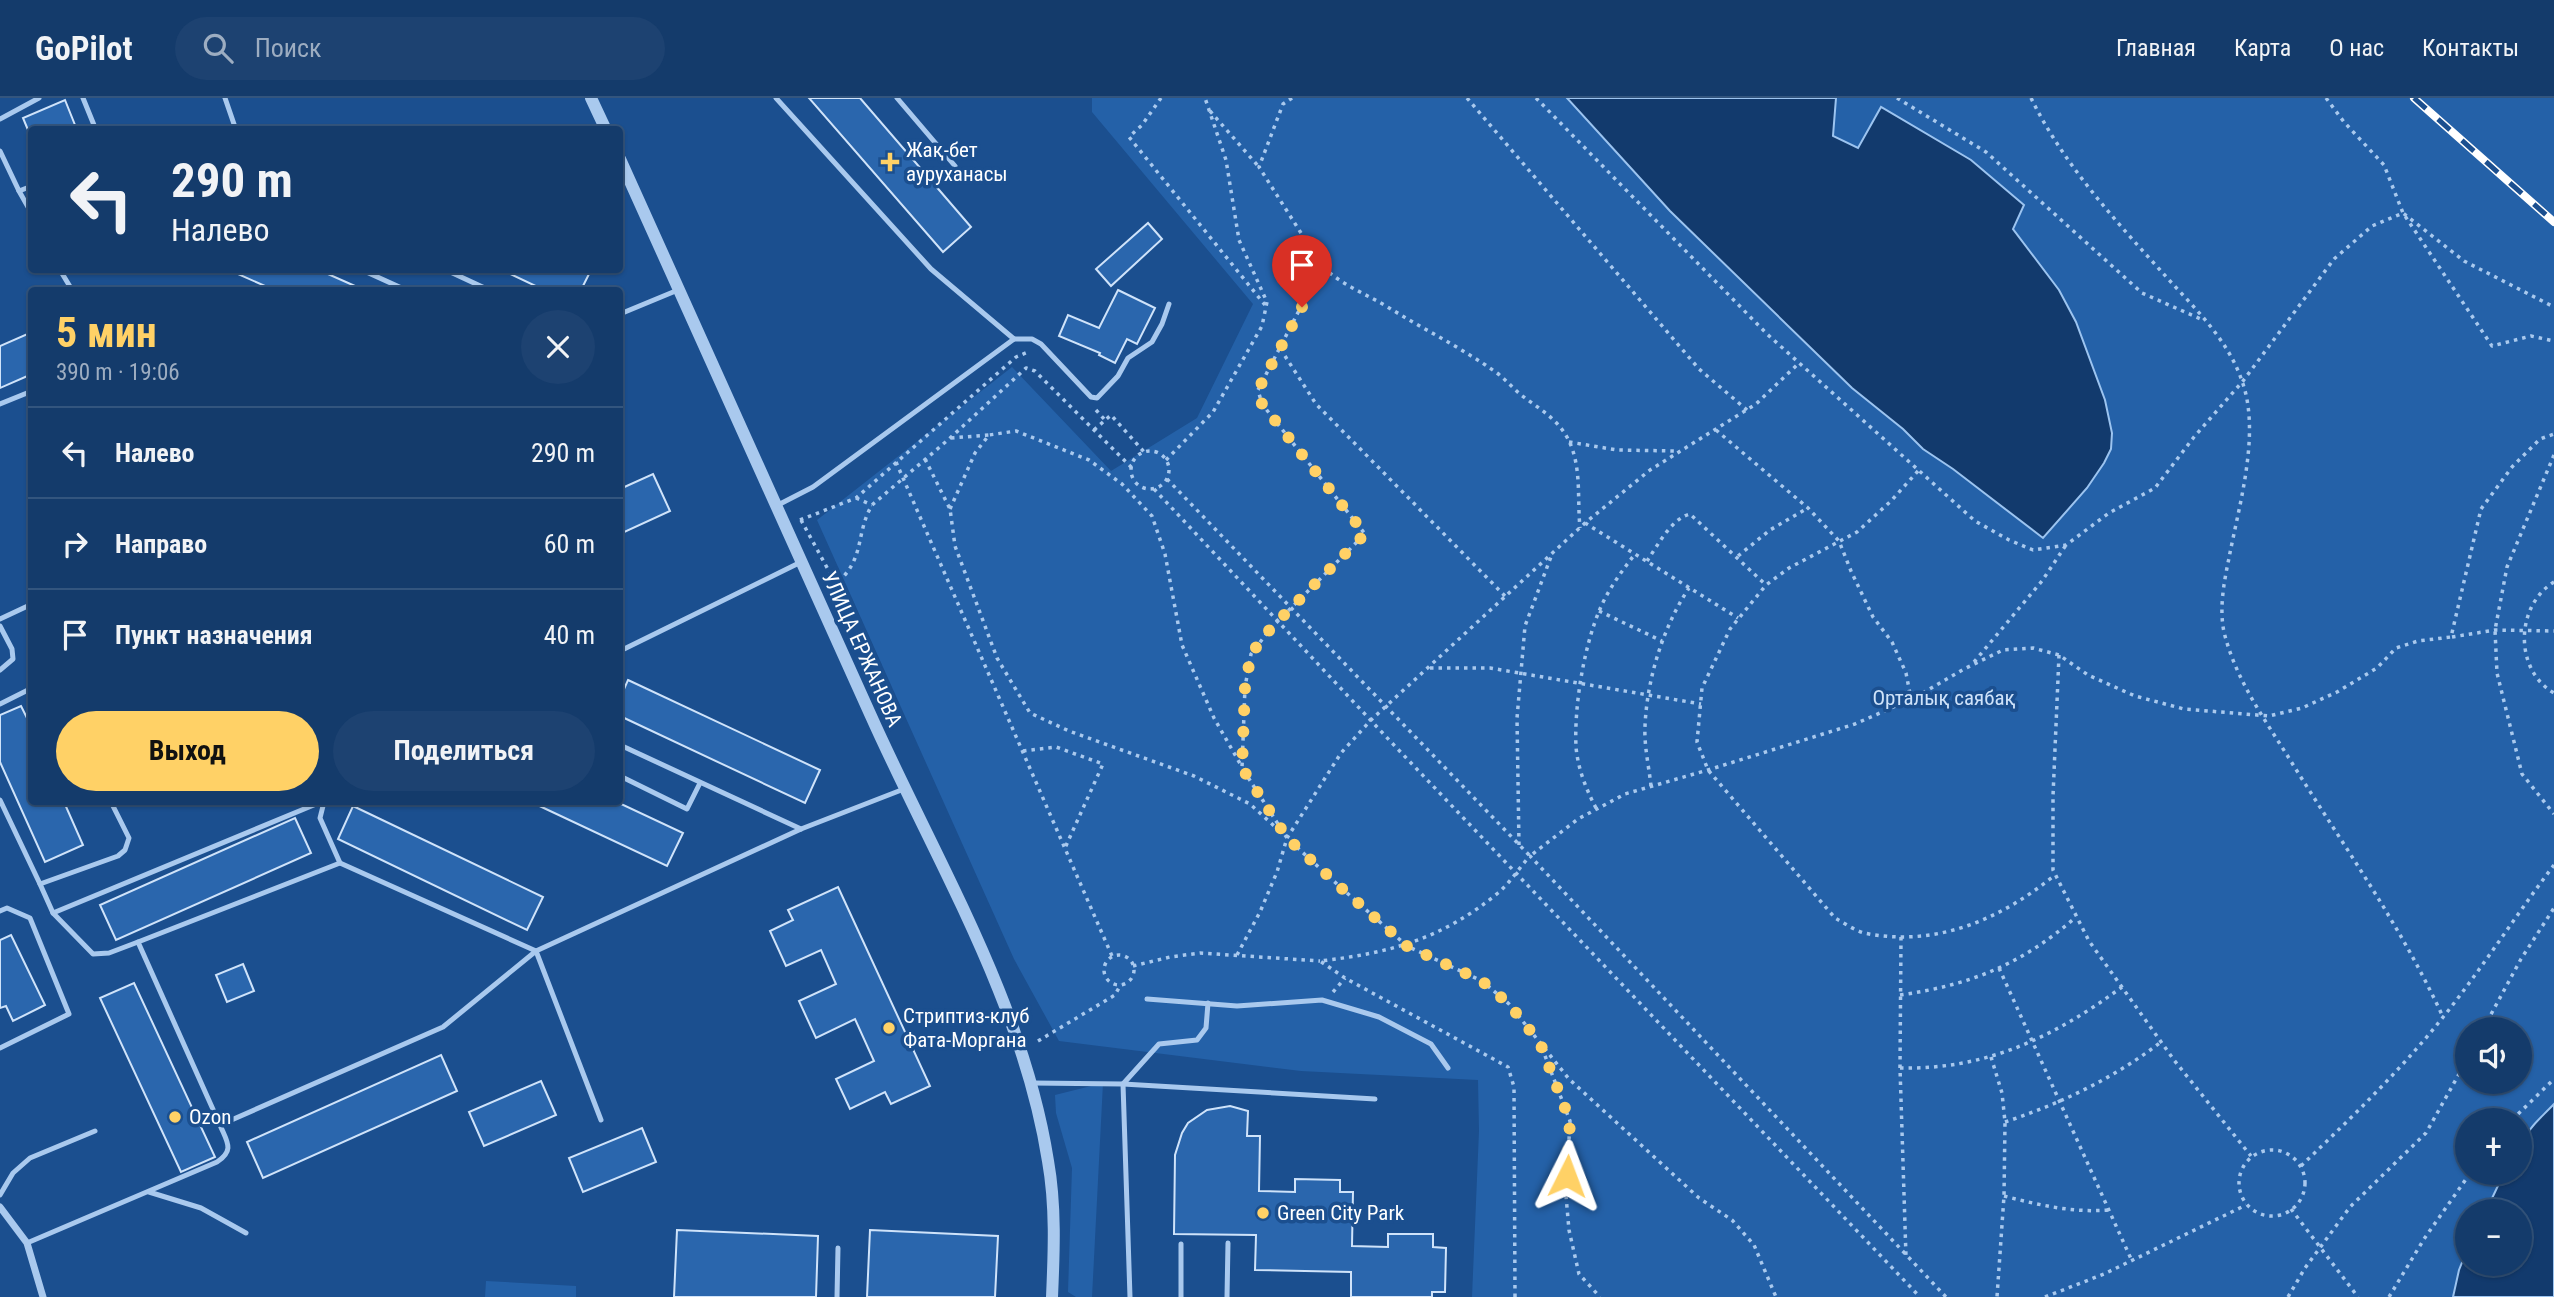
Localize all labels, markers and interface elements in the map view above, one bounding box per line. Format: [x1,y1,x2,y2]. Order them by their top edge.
search box [175,17,665,80]
text: GoPilot [35,29,133,68]
icon: search [199,29,237,67]
text: Поиск [255,33,322,63]
text: Главная [2116,34,2196,62]
text: Карта [2234,34,2291,62]
text: О нас [2329,34,2384,62]
text: Контакты [2422,34,2519,62]
place label: Жақ-бет ауруханасы [906,138,1008,186]
text: 290 m [171,152,293,209]
marker: Жақ-бет ауруханасы [880,152,900,172]
icon: left [56,154,147,245]
text: Налево [171,211,270,249]
pin [1272,235,1332,307]
icon: arrive [1283,246,1321,284]
text: 5 мин [56,308,157,357]
button: close [521,310,595,384]
text: 390 m · 19:06 [56,359,180,386]
icon: left [56,434,94,472]
text: Налево [115,438,195,468]
text: 290 m [531,438,595,468]
icon: right [56,525,94,563]
text: Направо [115,529,207,559]
text: 60 m [544,529,595,559]
street label: УЛИЦА ЕРЖАНОВА [817,568,907,730]
icon: arrive [56,616,94,654]
text: Пункт назначения [115,620,313,650]
text: 40 m [544,620,595,650]
park label: Орталық саябақ [1873,686,2015,710]
button: Выход [56,711,319,791]
button: Поделиться [333,711,595,791]
place label: Стриптиз-клуб Фата-Моргана [903,1004,1030,1052]
map controls [2455,1017,2532,1276]
button: sound [2455,1017,2532,1094]
marker: Стриптиз-клуб Фата-Моргана [881,1020,897,1036]
place label: Ozon [189,1105,231,1129]
button: + [2455,1108,2532,1185]
marker: Ozon [167,1109,183,1125]
position arrow [1530,1139,1604,1213]
button: − [2455,1199,2532,1276]
place label: Green City Park [1277,1201,1405,1225]
marker: Green City Park [1255,1205,1271,1221]

